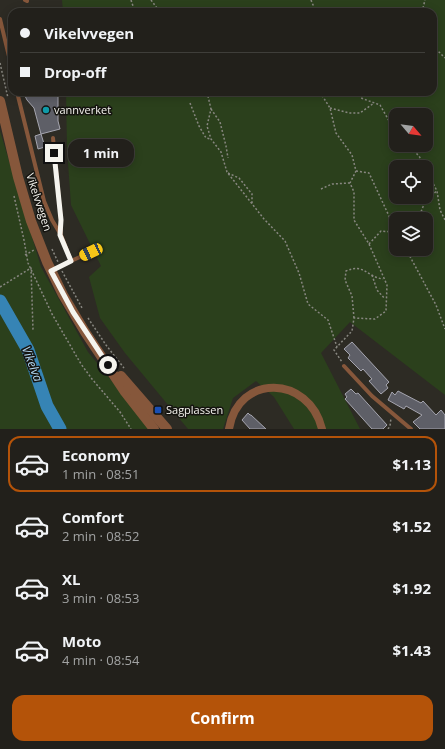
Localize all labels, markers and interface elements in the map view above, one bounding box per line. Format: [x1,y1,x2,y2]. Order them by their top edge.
text: Vikelvvegen [44,23,134,43]
text: Drop-off [44,62,106,82]
place label: vannverket [54,102,111,117]
marker: vannverket [41,105,51,115]
north arrow [389,108,433,152]
map controls [389,108,433,256]
callout: 1 min [68,139,134,167]
route end [45,144,63,162]
text: 1 min [83,144,119,162]
button: locate [389,160,433,204]
street label: Vikelvvegen [23,171,56,233]
button: layers [389,212,433,256]
car [78,241,104,263]
water label: Vikelva [18,344,47,384]
route start [99,356,117,374]
place label: Sagplassen [166,402,223,417]
marker: Sagplassen [153,405,163,415]
text: Economy [62,445,130,465]
icon: car [14,446,50,482]
text: $1.13 [392,454,431,474]
text: 1 min · 08:51 [62,465,139,483]
text: Comfort [62,507,124,527]
icon: car [14,508,50,544]
text: $1.52 [392,516,431,536]
text: 2 min · 08:52 [62,527,139,545]
text: XL [62,569,80,589]
icon: car [14,570,50,606]
text: $1.92 [392,578,431,598]
text: 3 min · 08:53 [62,589,139,607]
text: Moto [62,631,101,651]
icon: car [14,632,50,668]
text: $1.43 [392,640,431,660]
text: 4 min · 08:54 [62,651,139,669]
button: Confirm [12,695,433,741]

